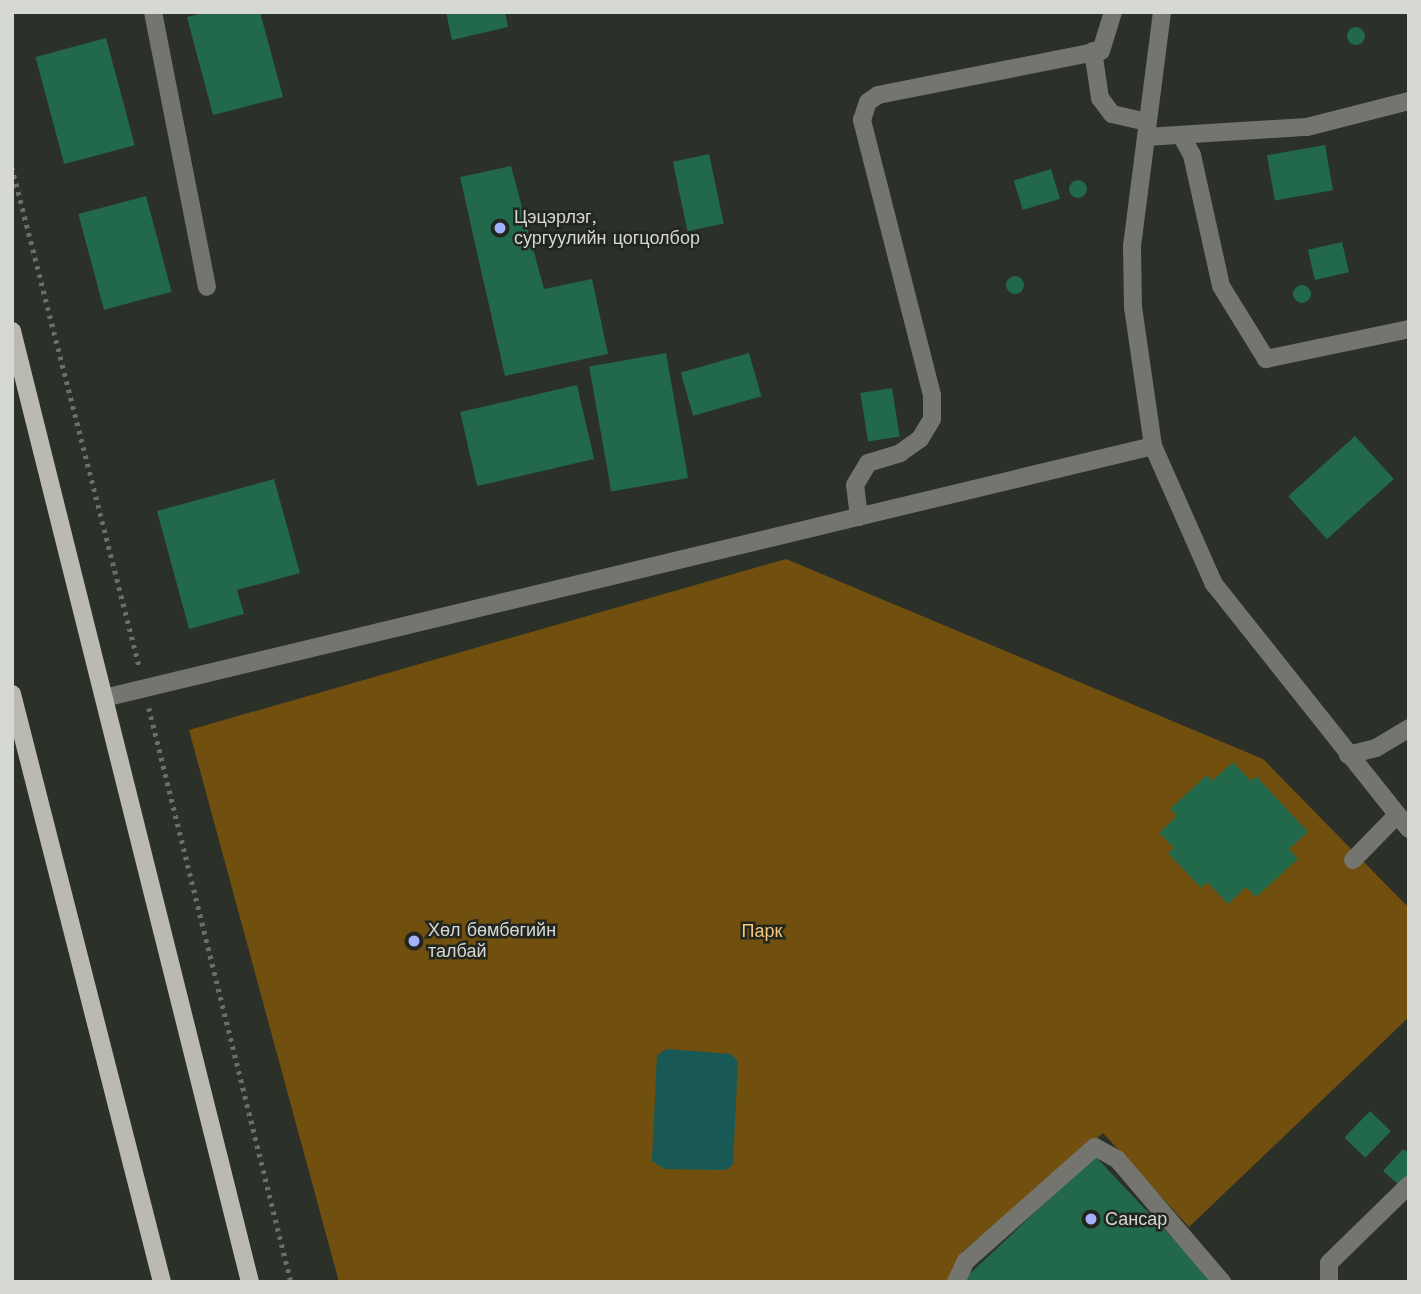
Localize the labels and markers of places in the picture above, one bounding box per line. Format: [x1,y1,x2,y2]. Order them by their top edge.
place label: Цэцэрлэг, сургуулийн цогцолбор [514,207,700,249]
marker: Цэцэрлэг, сургуулийн цогцолбор [492,220,508,236]
place label: Хөл бөмбөгийн талбай [428,920,556,962]
marker: Хөл бөмбөгийн талбай [406,933,422,949]
place label: Сансар [1105,1208,1167,1230]
marker: Сансар [1083,1211,1099,1227]

